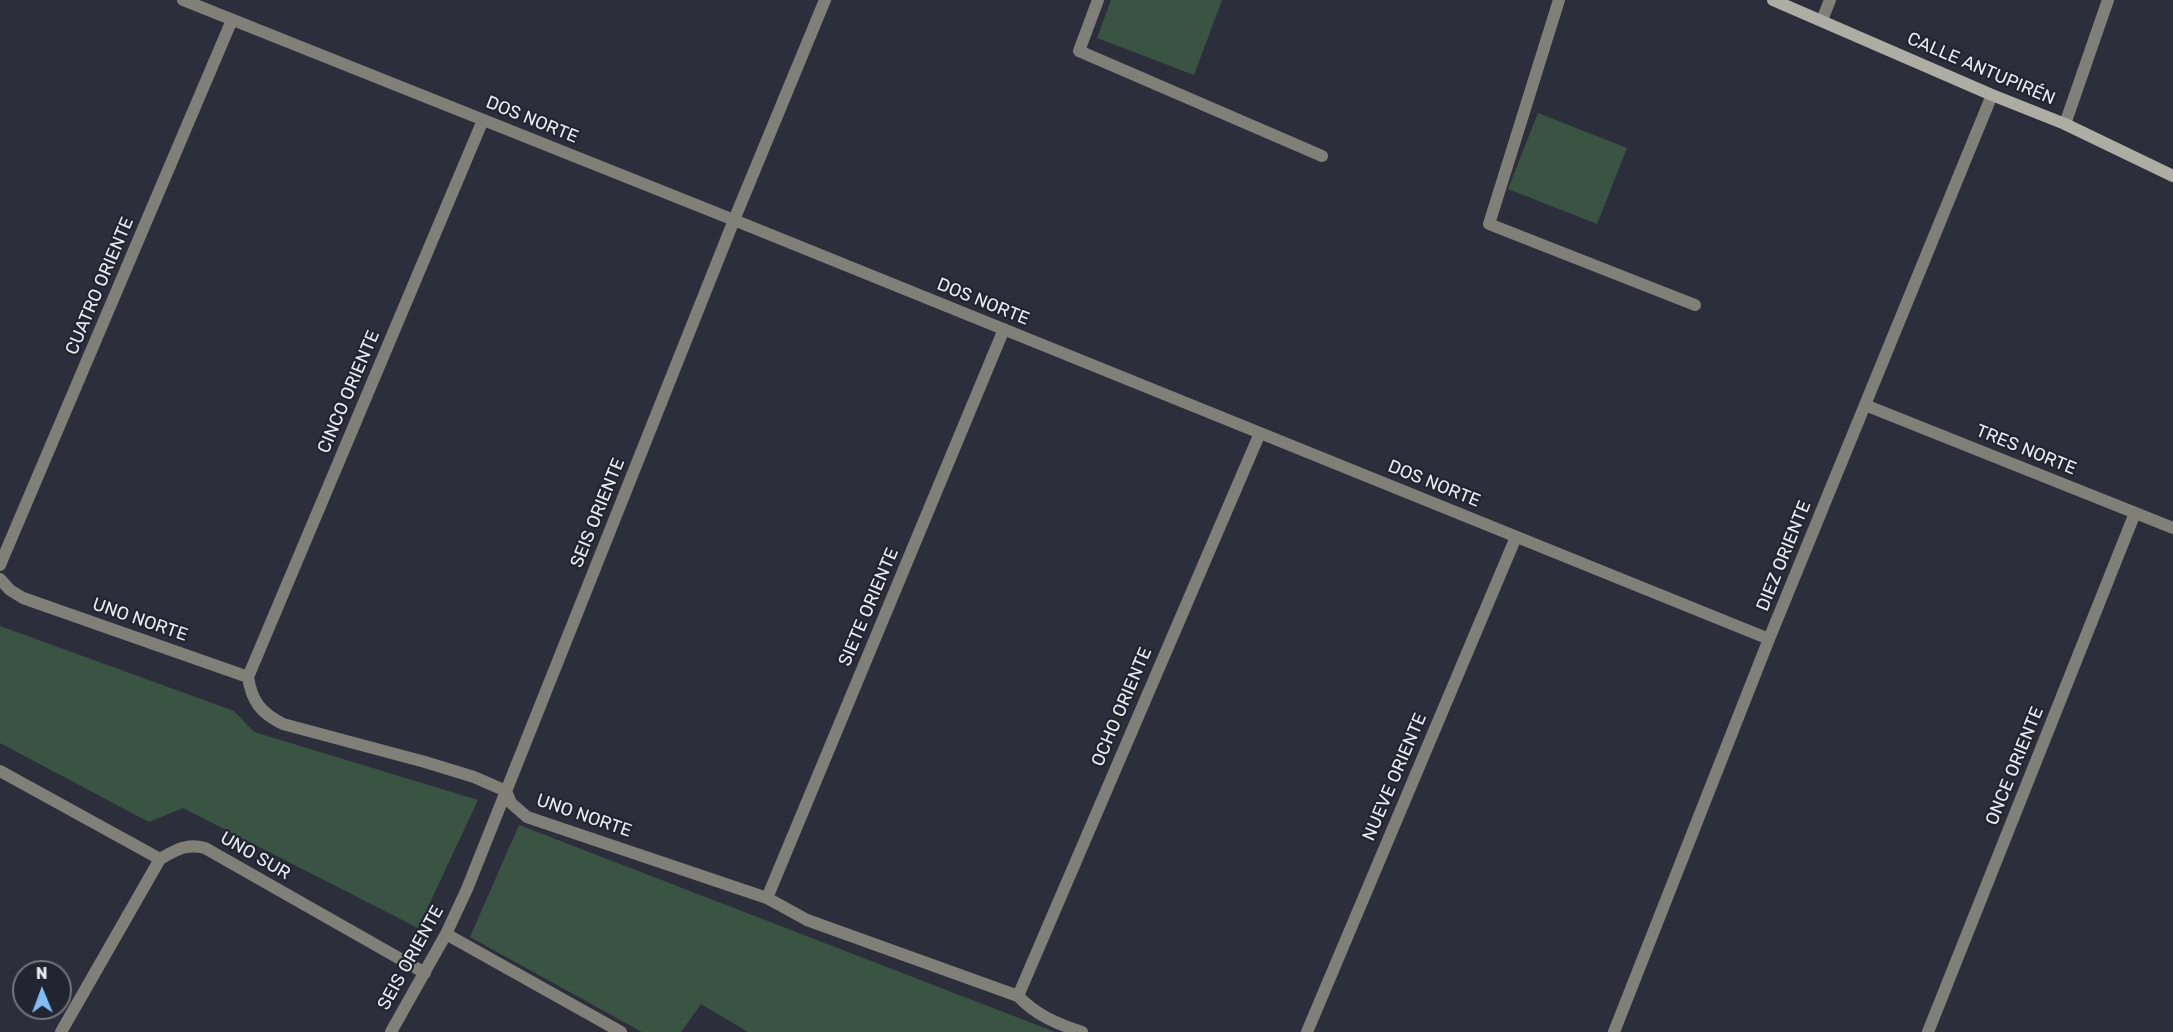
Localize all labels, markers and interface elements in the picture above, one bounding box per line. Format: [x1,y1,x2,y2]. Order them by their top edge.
street label: CALLE ANTUPIRÉN [1904,28,2058,110]
street label: DOS NORTE [483,92,581,148]
street label: CUATRO ORIENTE [61,214,139,358]
street label: DOS NORTE [934,274,1032,330]
street label: CINCO ORIENTE [313,327,385,457]
street label: TRES NORTE [1973,420,2079,480]
street label: SEIS ORIENTE [566,455,630,571]
street label: DOS NORTE [1385,456,1483,512]
street label: DIEZ ORIENTE [1752,498,1816,614]
street label: SIETE ORIENTE [834,545,904,669]
street label: UNO NORTE [89,594,191,646]
street label: OCHO ORIENTE [1087,644,1157,770]
street label: ONCE ORIENTE [1981,704,2049,828]
street label: NUEVE ORIENTE [1358,710,1432,844]
street label: UNO NORTE [533,790,635,842]
street label: UNO SUR [216,827,294,885]
street label: SEIS ORIENTE [373,902,449,1014]
north arrow [12,960,72,1020]
text: N [36,964,48,983]

